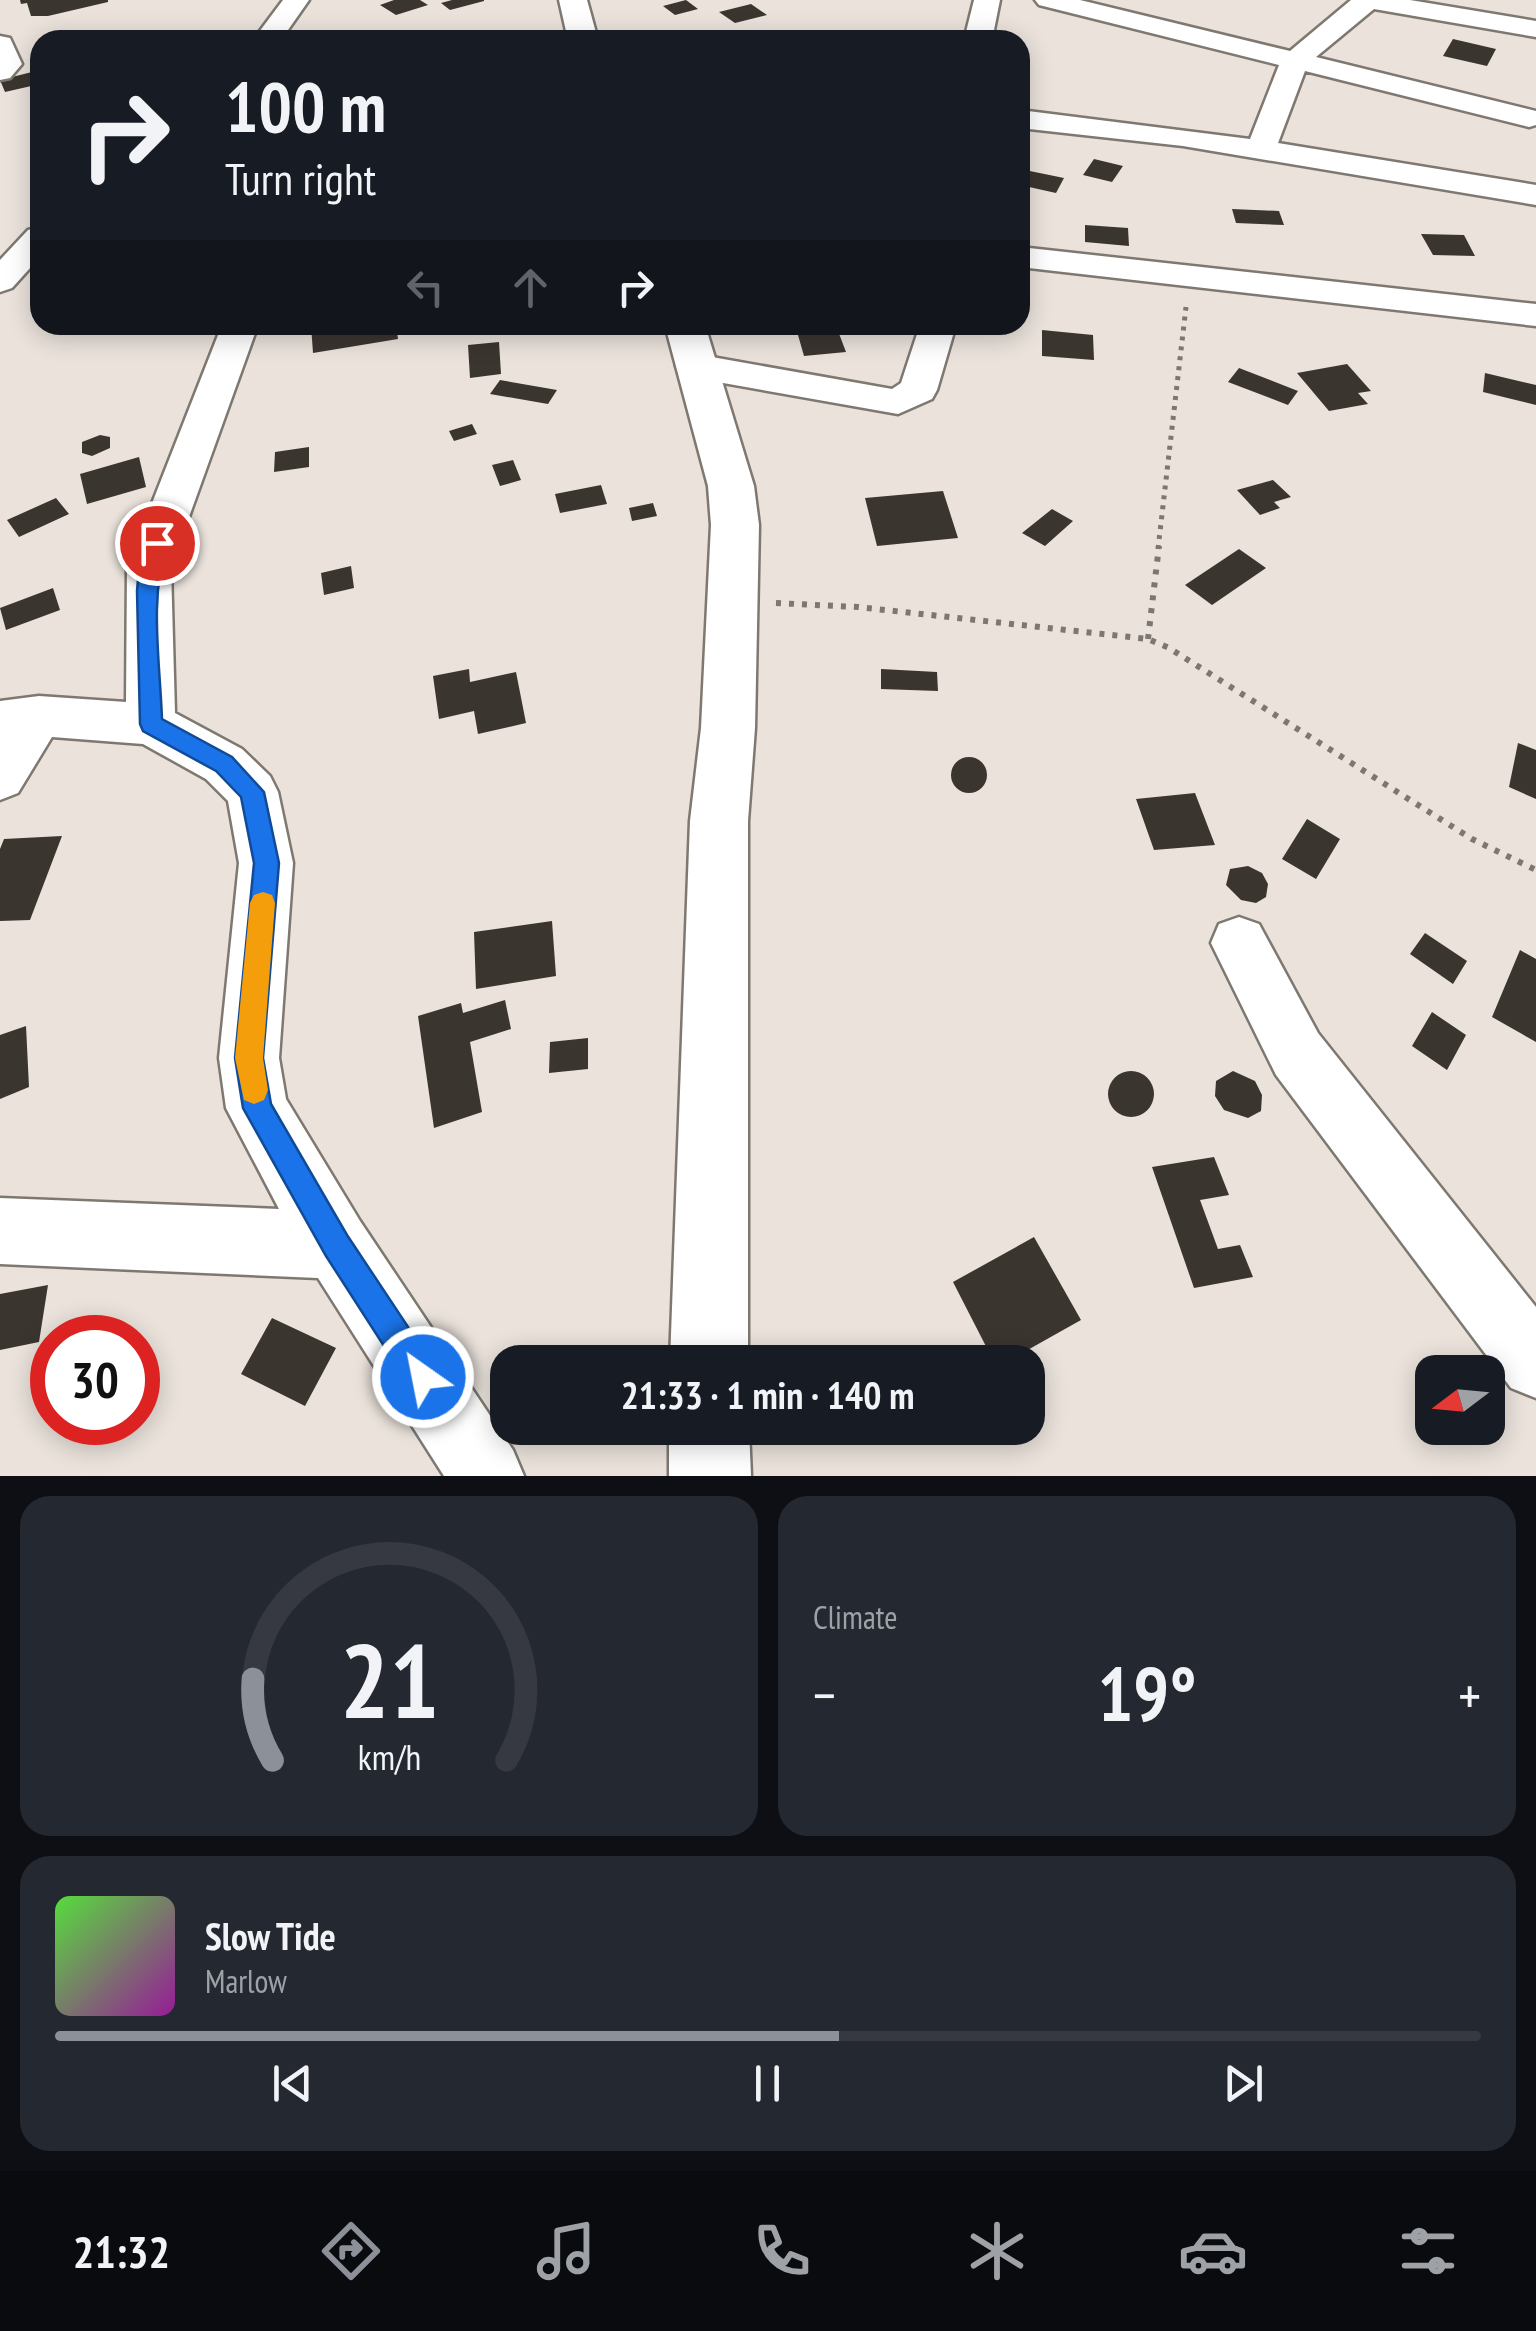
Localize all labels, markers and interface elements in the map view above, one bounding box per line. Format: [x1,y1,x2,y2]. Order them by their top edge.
text: 100 m [225,61,386,151]
icon: right [60,70,190,200]
text: Turn right [225,149,376,207]
icon: left [398,260,453,315]
icon: ahead [503,260,558,315]
icon: right [608,260,663,315]
pin [115,501,200,586]
icon: arrive [130,516,185,571]
speed limit sign: 30 [30,1315,160,1445]
position arrow [371,1325,475,1429]
north arrow [1415,1355,1505,1445]
map controls [1415,1355,1505,1445]
text: 21:33 · 1 min · 140 m [621,1370,914,1419]
text: Climate [813,1596,897,1638]
text: 21 [339,1612,439,1747]
text: 19° [1097,1645,1197,1742]
text: − [813,1659,836,1730]
text: + [1458,1659,1481,1730]
text: km/h [357,1734,421,1780]
text: Slow Tide [205,1911,336,1960]
text: Marlow [205,1960,287,2002]
icon: previous [265,2056,320,2111]
icon: pause [740,2056,795,2111]
icon: next [1216,2056,1271,2111]
icon: directions [316,2216,386,2286]
icon: music [531,2216,601,2286]
icon: phone [747,2216,817,2286]
icon: climate [962,2216,1032,2286]
icon: car [1178,2216,1248,2286]
icon: filters [1393,2216,1463,2286]
text: 21:32 [73,2222,170,2280]

